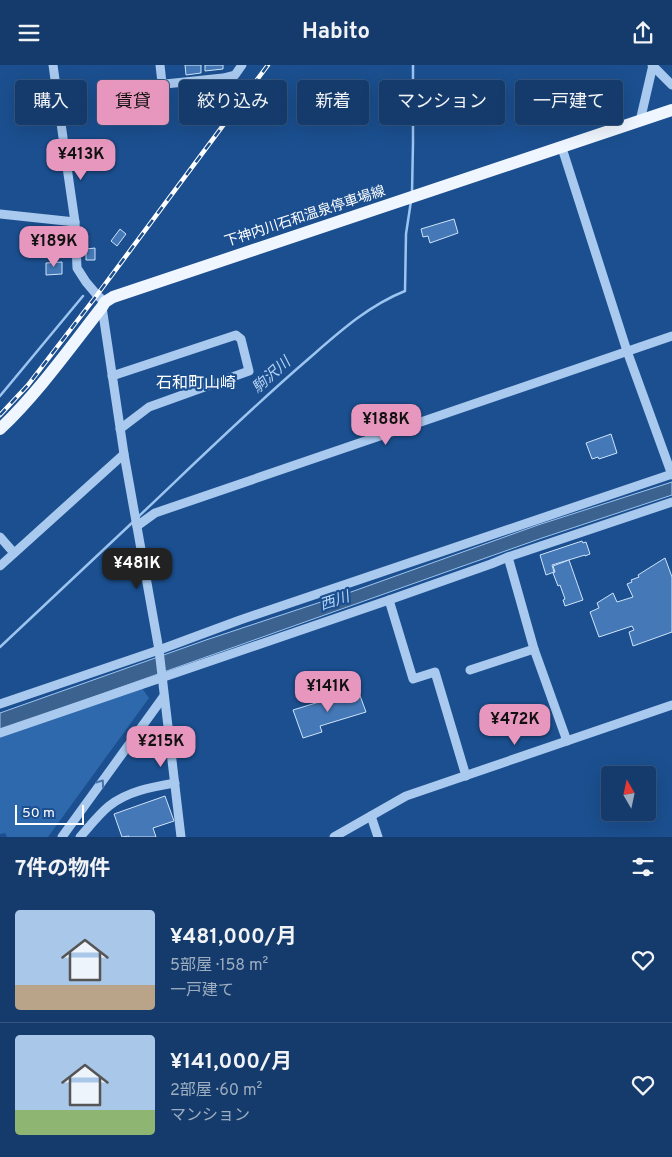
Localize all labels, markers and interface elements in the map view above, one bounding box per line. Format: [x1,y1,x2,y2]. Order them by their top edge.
icon: menu [15,19,43,47]
text: Habito [302,19,370,46]
icon: share [629,19,657,47]
chip: 購入 [15,80,87,125]
chip: 賃貸 [97,80,169,125]
chip: 絞り込み [179,80,287,125]
chip: 新着 [297,80,369,125]
chip: マンション [379,80,505,125]
chip: 一戸建て [515,80,623,125]
pin: ¥413K [46,139,116,181]
text: ¥413K [57,145,105,165]
street label: 下神内川石和温泉停車場線 [222,182,388,251]
pin: ¥189K [19,225,89,268]
text: ¥189K [30,232,78,252]
water label: 駒沢川 [249,353,297,398]
district label: 石和町山崎 [156,374,236,394]
pin: ¥188K [351,403,421,446]
text: ¥188K [362,410,410,430]
pin: ¥481K [102,547,172,590]
text: ¥481K [113,554,161,574]
water label: 西川 [318,588,354,616]
pin: ¥141K [293,671,363,713]
text: ¥141K [306,677,350,697]
pin: ¥472K [480,703,550,746]
text: ¥472K [490,710,540,730]
pin: ¥215K [126,725,196,768]
text: ¥215K [138,732,185,752]
north arrow [601,766,656,821]
map controls [601,766,656,821]
one-way arrow [95,779,104,789]
scale bar [15,802,84,825]
text: 50 m [22,805,55,822]
icon: filters [629,853,657,881]
text: 7件の物件 [15,856,110,883]
text: ¥481,000/月 [170,924,297,951]
icon: home [55,930,115,990]
icon: heart [629,946,657,974]
text: 5部屋 · 158 m² [170,956,268,976]
text: 一戸建て [170,981,234,1001]
text: ¥141,000/月 [170,1049,292,1076]
icon: home [55,1055,115,1115]
icon: heart [629,1071,657,1099]
text: 2部屋 · 60 m² [170,1081,262,1101]
text: マンション [170,1106,250,1126]

